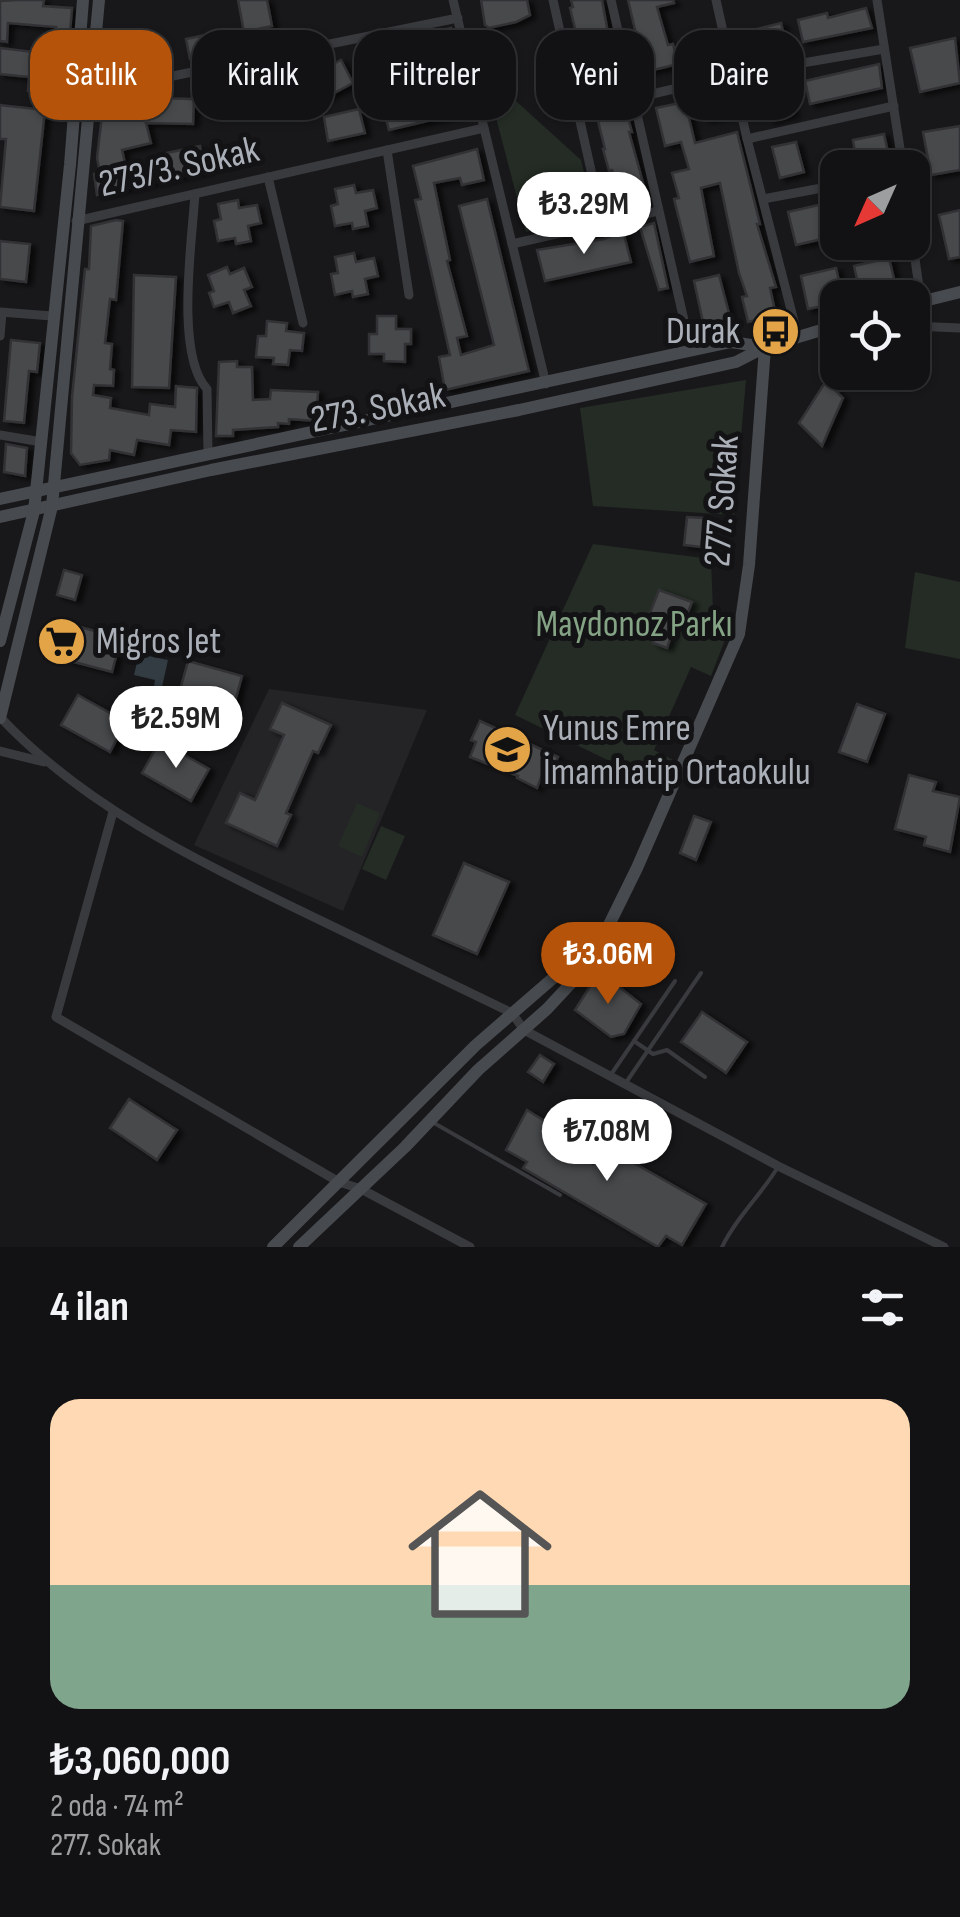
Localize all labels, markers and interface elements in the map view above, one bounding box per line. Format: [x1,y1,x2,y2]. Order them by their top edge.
chip: Satılık [30,30,172,120]
chip: Kiralık [192,30,334,120]
chip: Filtreler [354,30,516,120]
chip: Yeni [536,30,654,120]
chip: Daire [674,30,804,120]
street label: 273/3. Sokak [95,127,264,207]
north arrow [820,150,930,260]
map controls [820,150,930,390]
pin: ₺3.29M [503,172,665,257]
text: ₺3.29M [539,185,629,224]
button: locate [820,280,930,390]
bus stop icon: Durak [749,305,801,357]
place label: Durak [666,309,740,354]
street label: 273. Sokak [307,373,449,443]
street label: 277. Sokak [695,433,749,568]
park label: Maydonoz Parkı [536,602,733,647]
supermarket icon: Migros Jet [35,615,87,667]
place label: Migros Jet [96,619,221,664]
pin: ₺2.59M [95,686,257,771]
text: ₺2.59M [131,699,221,738]
place label: Yunus Emre İmamhatip Ortaokulu [543,706,811,795]
school or university icon: Yunus Emre İmamhatip Ortaokulu [482,724,534,776]
pin: ₺3.06M [527,922,689,1007]
text: ₺3.06M [563,935,653,974]
pin: ₺7.08M [526,1099,688,1184]
text: ₺7.08M [564,1112,650,1151]
icon: filters [855,1280,910,1335]
text: 4 ilan [50,1282,129,1333]
icon: home [390,1464,570,1644]
text: ₺3,060,000 [50,1736,230,1787]
text: 2 oda · 74 m² [50,1787,184,1826]
text: 277. Sokak [50,1826,161,1865]

